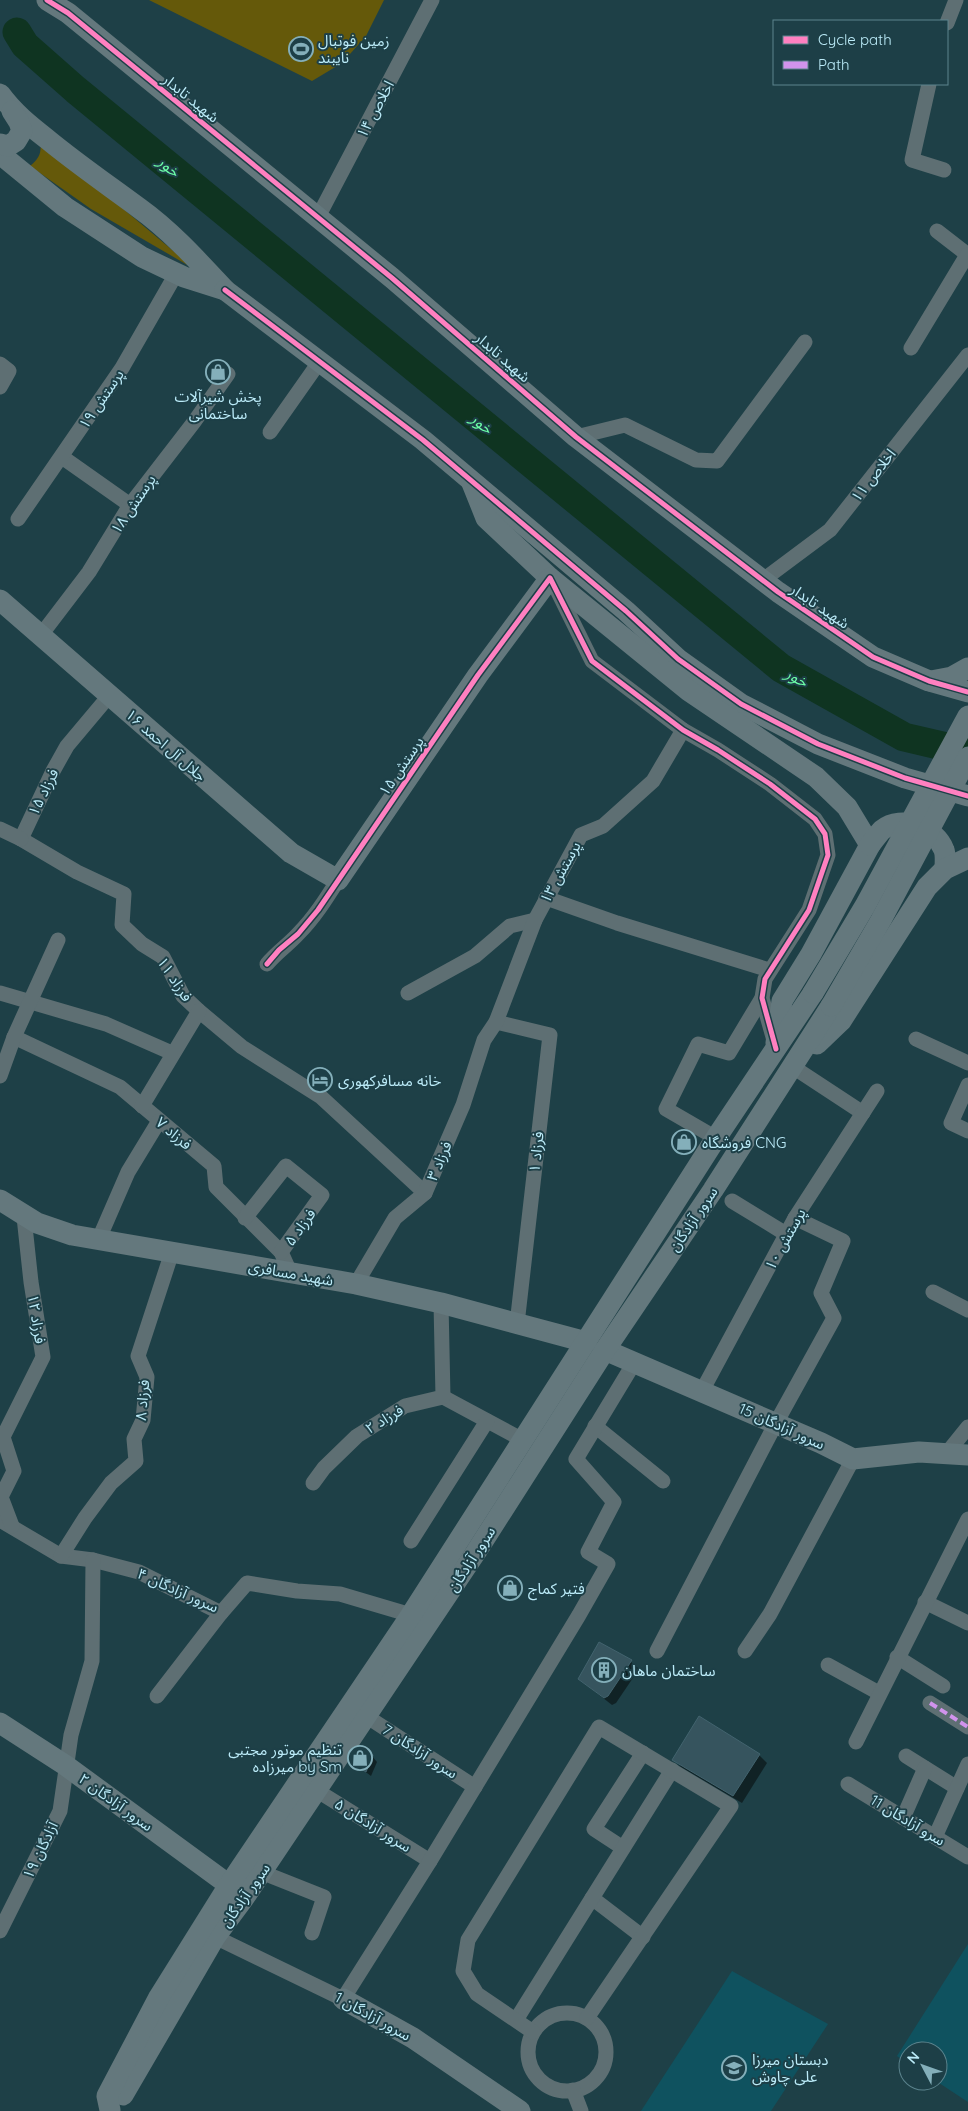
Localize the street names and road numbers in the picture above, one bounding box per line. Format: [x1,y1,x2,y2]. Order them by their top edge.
street label: شهید تابدار [158,69,223,127]
street label: اخلاص ۱۴ [352,77,398,141]
street label: شهید تابدار [471,327,535,386]
street label: پرستش ۱۹ [74,366,129,433]
street label: اخلاص ۱۱ [846,445,900,505]
street label: پرستش ۱۸ [106,471,161,538]
street label: شهید تابدار [786,579,853,633]
street label: جلال آل احمد ۱۶ [122,705,210,785]
street label: پرستش ۱۵ [374,733,429,800]
street label: فرزاد ۱۵ [24,765,63,819]
street label: پرستش ۱۳ [535,838,586,907]
street label: فرزاد ۱۱ [153,953,197,1005]
street label: فرزاد ۷ [152,1112,196,1154]
street label: فرزاد ۱ [524,1130,548,1173]
street label: فرزاد ۳ [422,1138,456,1184]
street label: سرور آزادگان [664,1183,722,1255]
street label: فرزاد ۵ [280,1205,320,1249]
street label: پرستش ۱۰ [760,1205,811,1274]
street label: شهید مسافری [247,1256,335,1290]
street label: فرزاد ۱۲ [24,1293,50,1345]
street label: فرزاد ۸ [131,1378,153,1421]
street label: سرور آزادگان 15 [736,1399,828,1453]
street label: فرزاد ۲ [361,1400,407,1438]
street label: سرور آزادگان [443,1523,499,1595]
street label: سرور آزادگان ۴ [134,1564,222,1616]
street label: سرور آزادگان 7 [379,1720,461,1783]
street label: سرور آزادگان ۲ [75,1769,157,1835]
street label: سرو آزادگان 11 [867,1790,949,1850]
street label: سرور آزادگان ۵ [331,1794,415,1856]
street label: آزادگان ۱۹ [18,1818,62,1882]
street label: سرور آزادگان [216,1859,274,1931]
street label: سرور آزادگان 1 [332,1987,414,2045]

